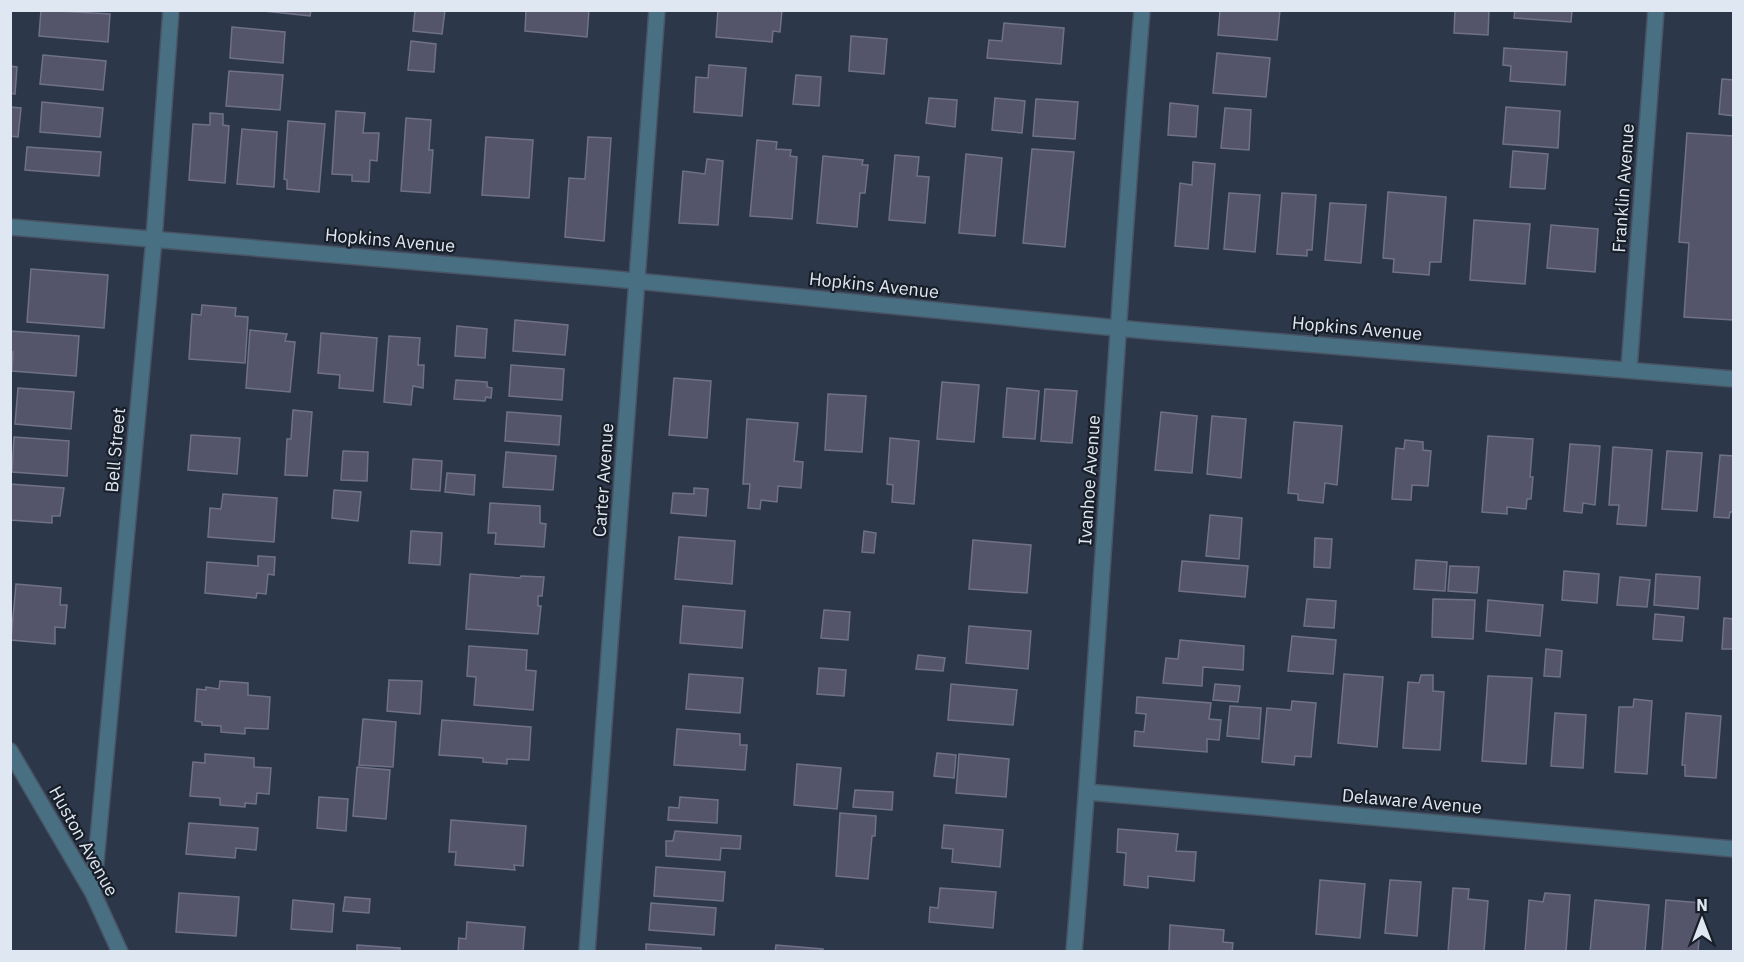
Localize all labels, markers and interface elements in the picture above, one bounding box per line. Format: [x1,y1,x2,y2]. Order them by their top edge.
street label: Franklin Avenue [1607,122,1639,253]
street label: Hopkins Avenue [324,223,456,257]
street label: Hopkins Avenue [808,267,940,303]
street label: Hopkins Avenue [1291,311,1423,345]
street label: Bell Street [100,407,130,493]
street label: Ivanhoe Avenue [1073,414,1105,546]
street label: Carter Avenue [588,422,618,538]
street label: Huston Avenue [44,782,124,900]
street label: Delaware Avenue [1341,783,1483,819]
north arrow [1672,890,1732,950]
text: N [1696,895,1708,915]

